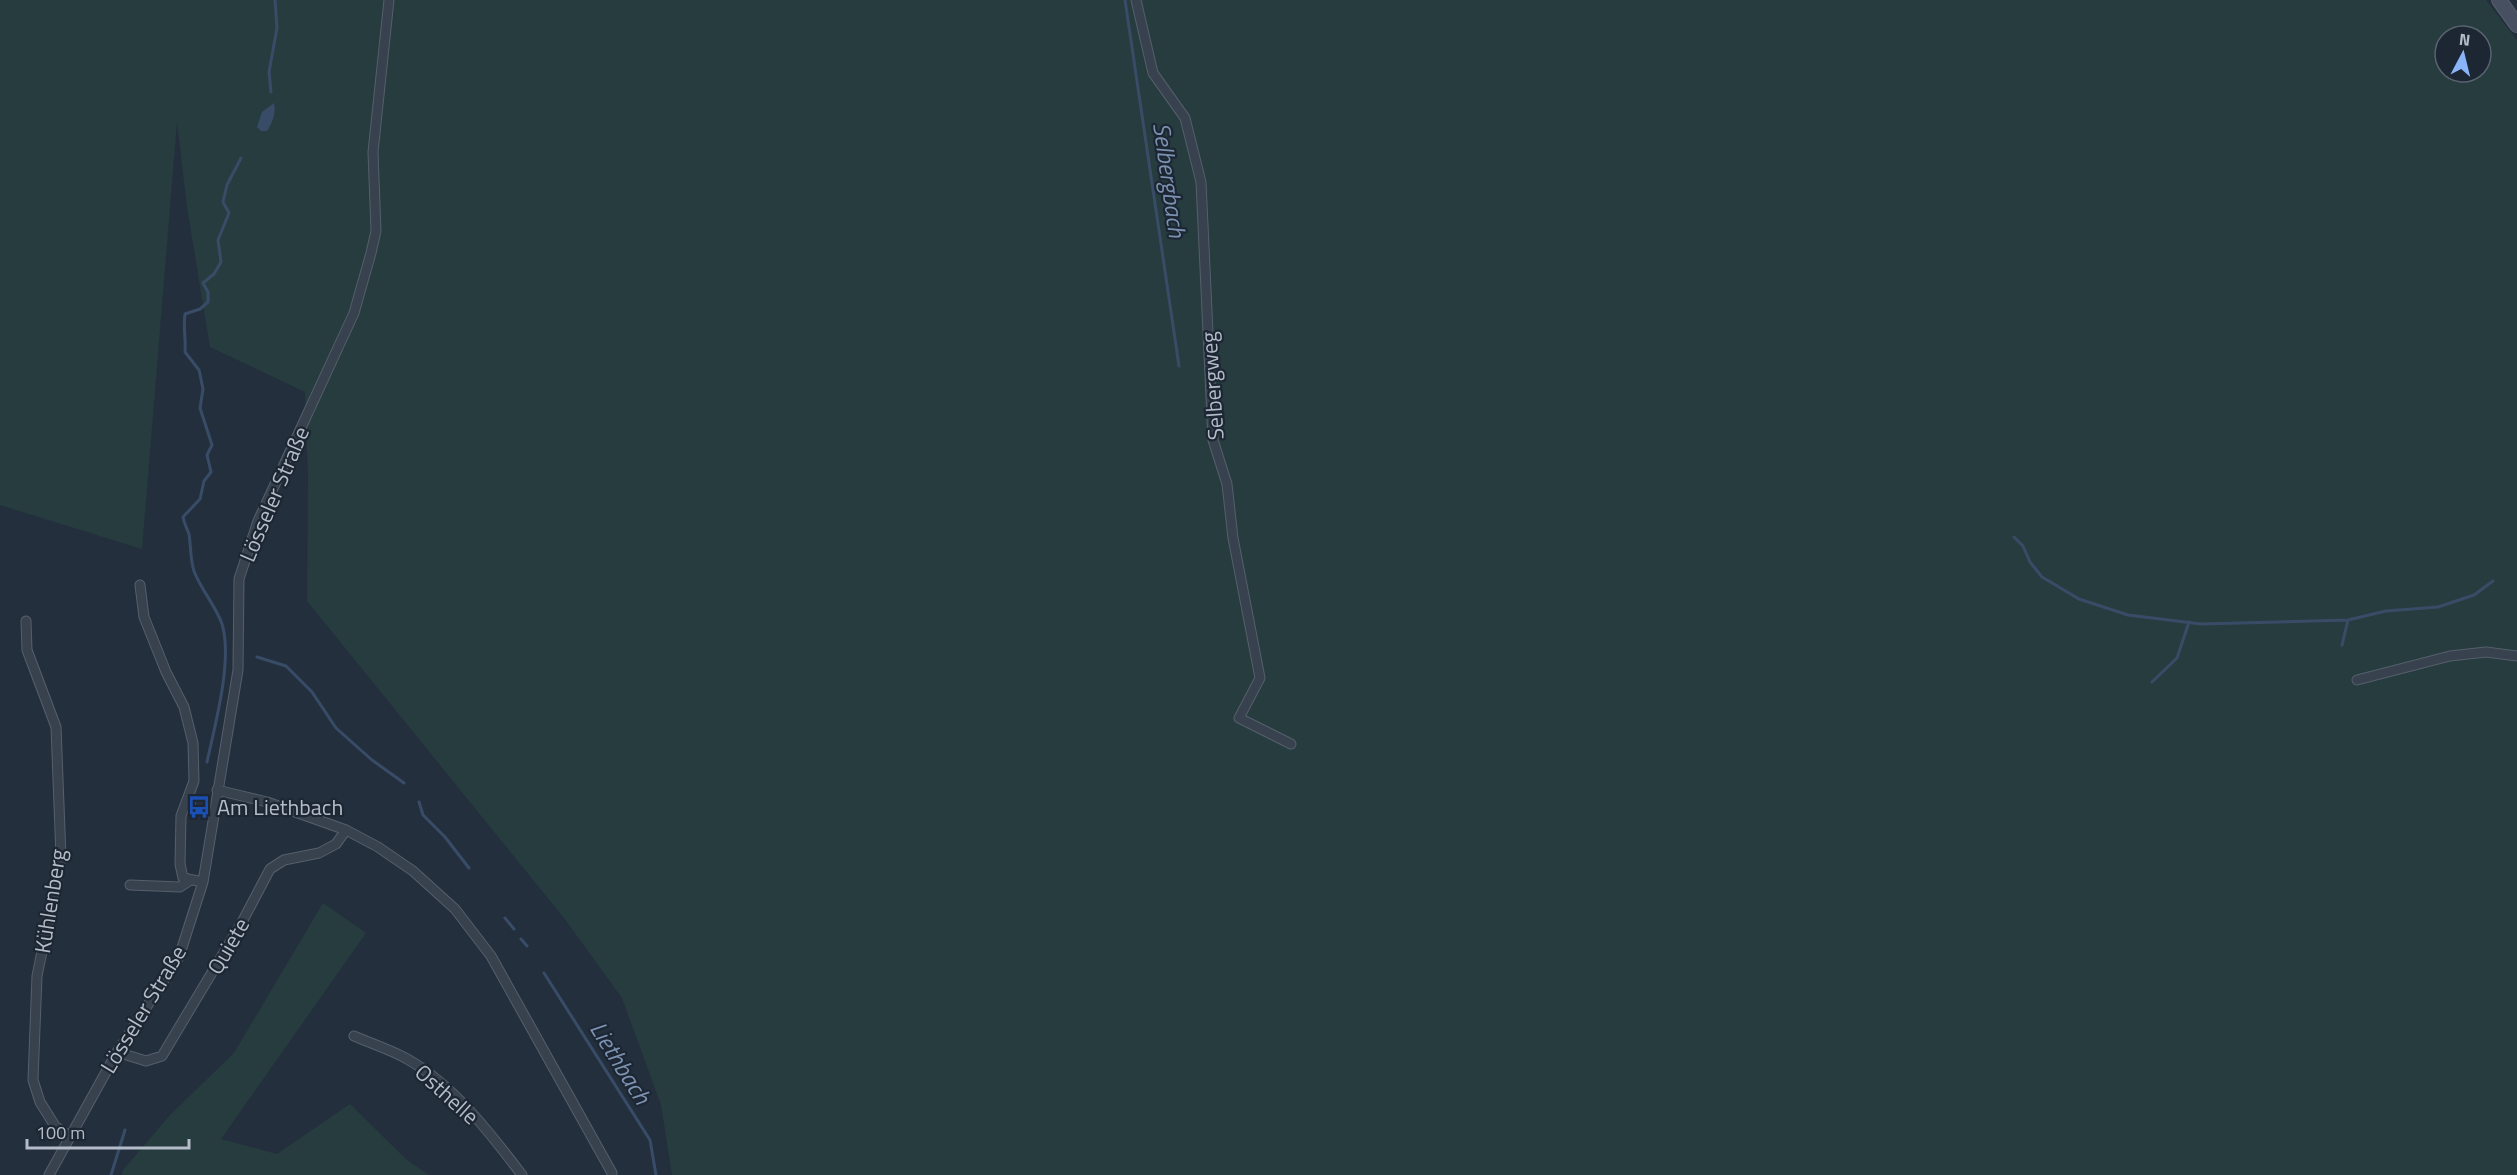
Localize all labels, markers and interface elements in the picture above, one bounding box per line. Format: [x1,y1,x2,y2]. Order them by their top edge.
north arrow [2433,24,2493,84]
text: N [2458,27,2472,52]
water label: Selbergbach [1144,120,1196,241]
street label: Selbergweg [1191,331,1233,441]
street label: Lösseler Straße [230,421,318,567]
place label: Am Liethbach [217,790,343,824]
bus stop icon: Am Liethbach [186,794,212,820]
street label: Kühlenberg [25,846,75,956]
street label: Quiete [198,911,258,981]
street label: Lösseler Straße [91,938,195,1080]
water label: Liethbach [581,1014,661,1112]
street label: Osthelle [407,1056,487,1132]
scale bar [27,1112,189,1150]
text: 100 m [36,1119,85,1146]

